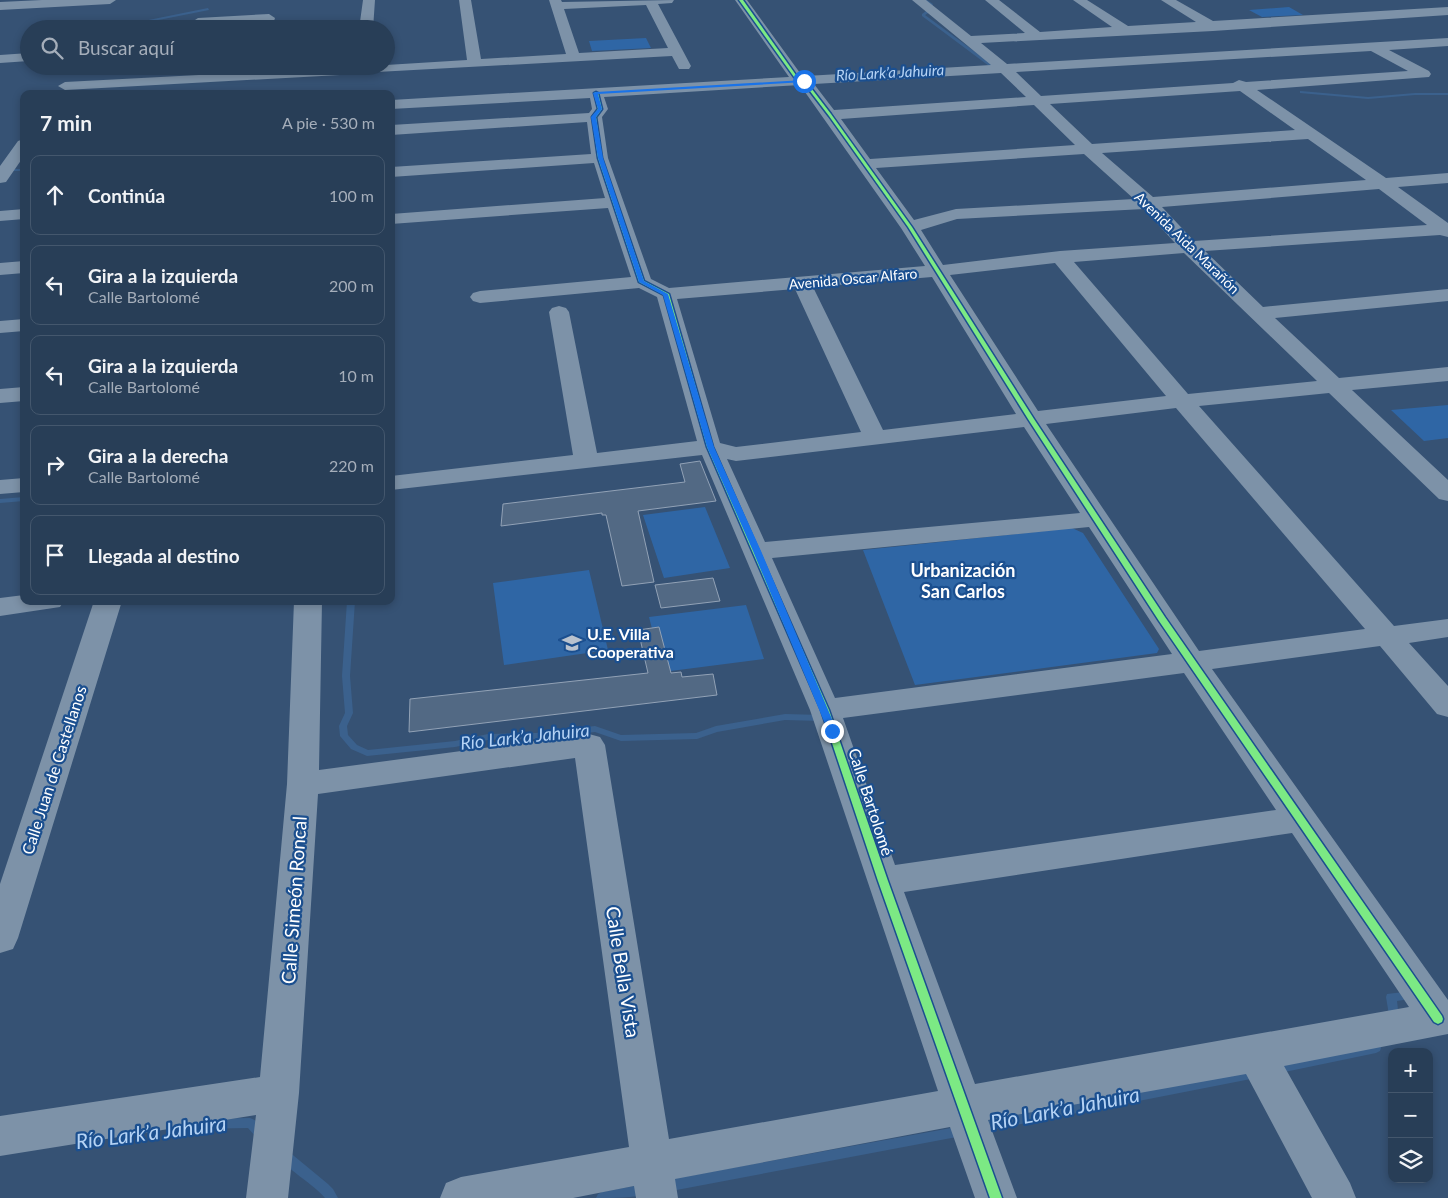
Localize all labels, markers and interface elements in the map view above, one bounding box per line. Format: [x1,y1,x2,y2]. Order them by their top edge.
search box [20,20,395,75]
icon: search [38,34,66,62]
text: Buscar aquí [78,36,174,59]
water label: Río Lark’a Jahuira [835,60,945,84]
route start [793,70,816,93]
text: 7 min [40,110,92,135]
text: A pie · 530 m [282,113,375,132]
icon: ahead [41,181,69,209]
text: Continúa [88,184,165,207]
text: 100 m [329,186,374,205]
street label: Avenida Aida Marañón [1131,188,1243,297]
text: Gira a la izquierda [88,264,238,287]
street label: Avenida Oscar Alfaro [788,264,918,293]
icon: left [41,271,69,299]
text: 200 m [329,276,374,295]
text: Calle Bartolomé [88,287,200,306]
text: Gira a la izquierda [88,354,238,377]
icon: left [41,361,69,389]
text: 10 m [338,366,374,385]
text: Calle Bartolomé [88,377,200,396]
text: Gira a la derecha [88,444,228,467]
icon: right [41,451,69,479]
text: 220 m [329,456,374,475]
text: Calle Bartolomé [88,467,200,486]
icon: arrive [41,541,69,569]
text: Llegada al destino [88,544,240,567]
district label: Urbanización San Carlos [910,559,1016,602]
place label: U.E. Villa Cooperativa [587,624,674,661]
school or university icon: U.E. Villa Cooperativa [561,632,583,654]
street label: Calle Juan de Castellanos [17,683,90,857]
water label: Río Lark’a Jahuira [459,718,591,754]
route end [821,720,844,743]
street label: Calle Bartolomé [845,746,898,858]
street label: Calle Simeón Roncal [276,815,311,985]
street label: Calle Bella Vista [602,905,645,1039]
map controls [1388,1048,1433,1183]
button: + [1388,1048,1433,1093]
water label: Río Lark’a Jahuira [988,1081,1141,1134]
button: − [1388,1093,1433,1138]
water label: Río Lark’a Jahuira [74,1110,228,1153]
button: layers [1388,1138,1433,1183]

